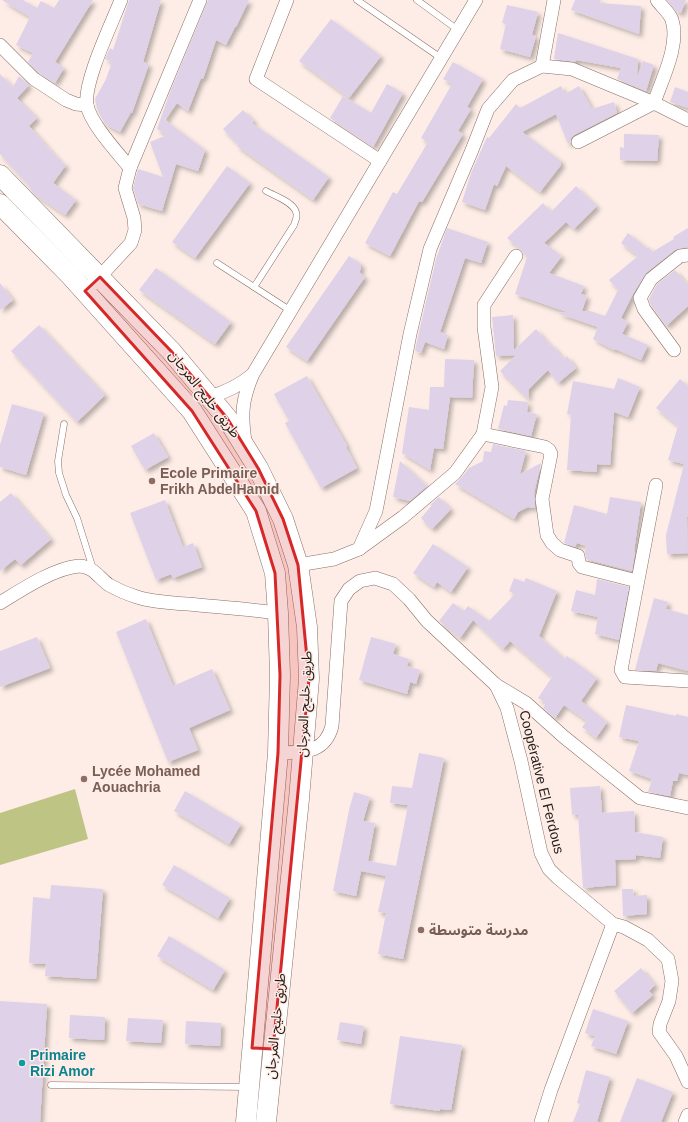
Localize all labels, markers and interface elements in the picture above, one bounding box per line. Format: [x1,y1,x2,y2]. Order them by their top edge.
street label: طريق خليج المرجان [164,347,244,443]
place label: Ecole Primaire Frikh AbdelHamid [160,465,279,497]
marker: Ecole Primaire Frikh AbdelHamid [147,476,157,486]
street label: طريق خليج المرجان [293,650,318,758]
street label: Coopérative El Ferdous [516,709,568,855]
place label: Lycée Mohamed Aouachria [92,763,200,795]
marker: Lycée Mohamed Aouachria [79,774,89,784]
place label: مدرسة متوسطة [429,922,528,939]
marker: مدرسة متوسطة [416,925,426,935]
street label: طريق خليج المرجان [261,972,292,1080]
place label: Primaire Rizi Amor [30,1047,95,1079]
marker: Primaire Rizi Amor [17,1058,27,1068]

